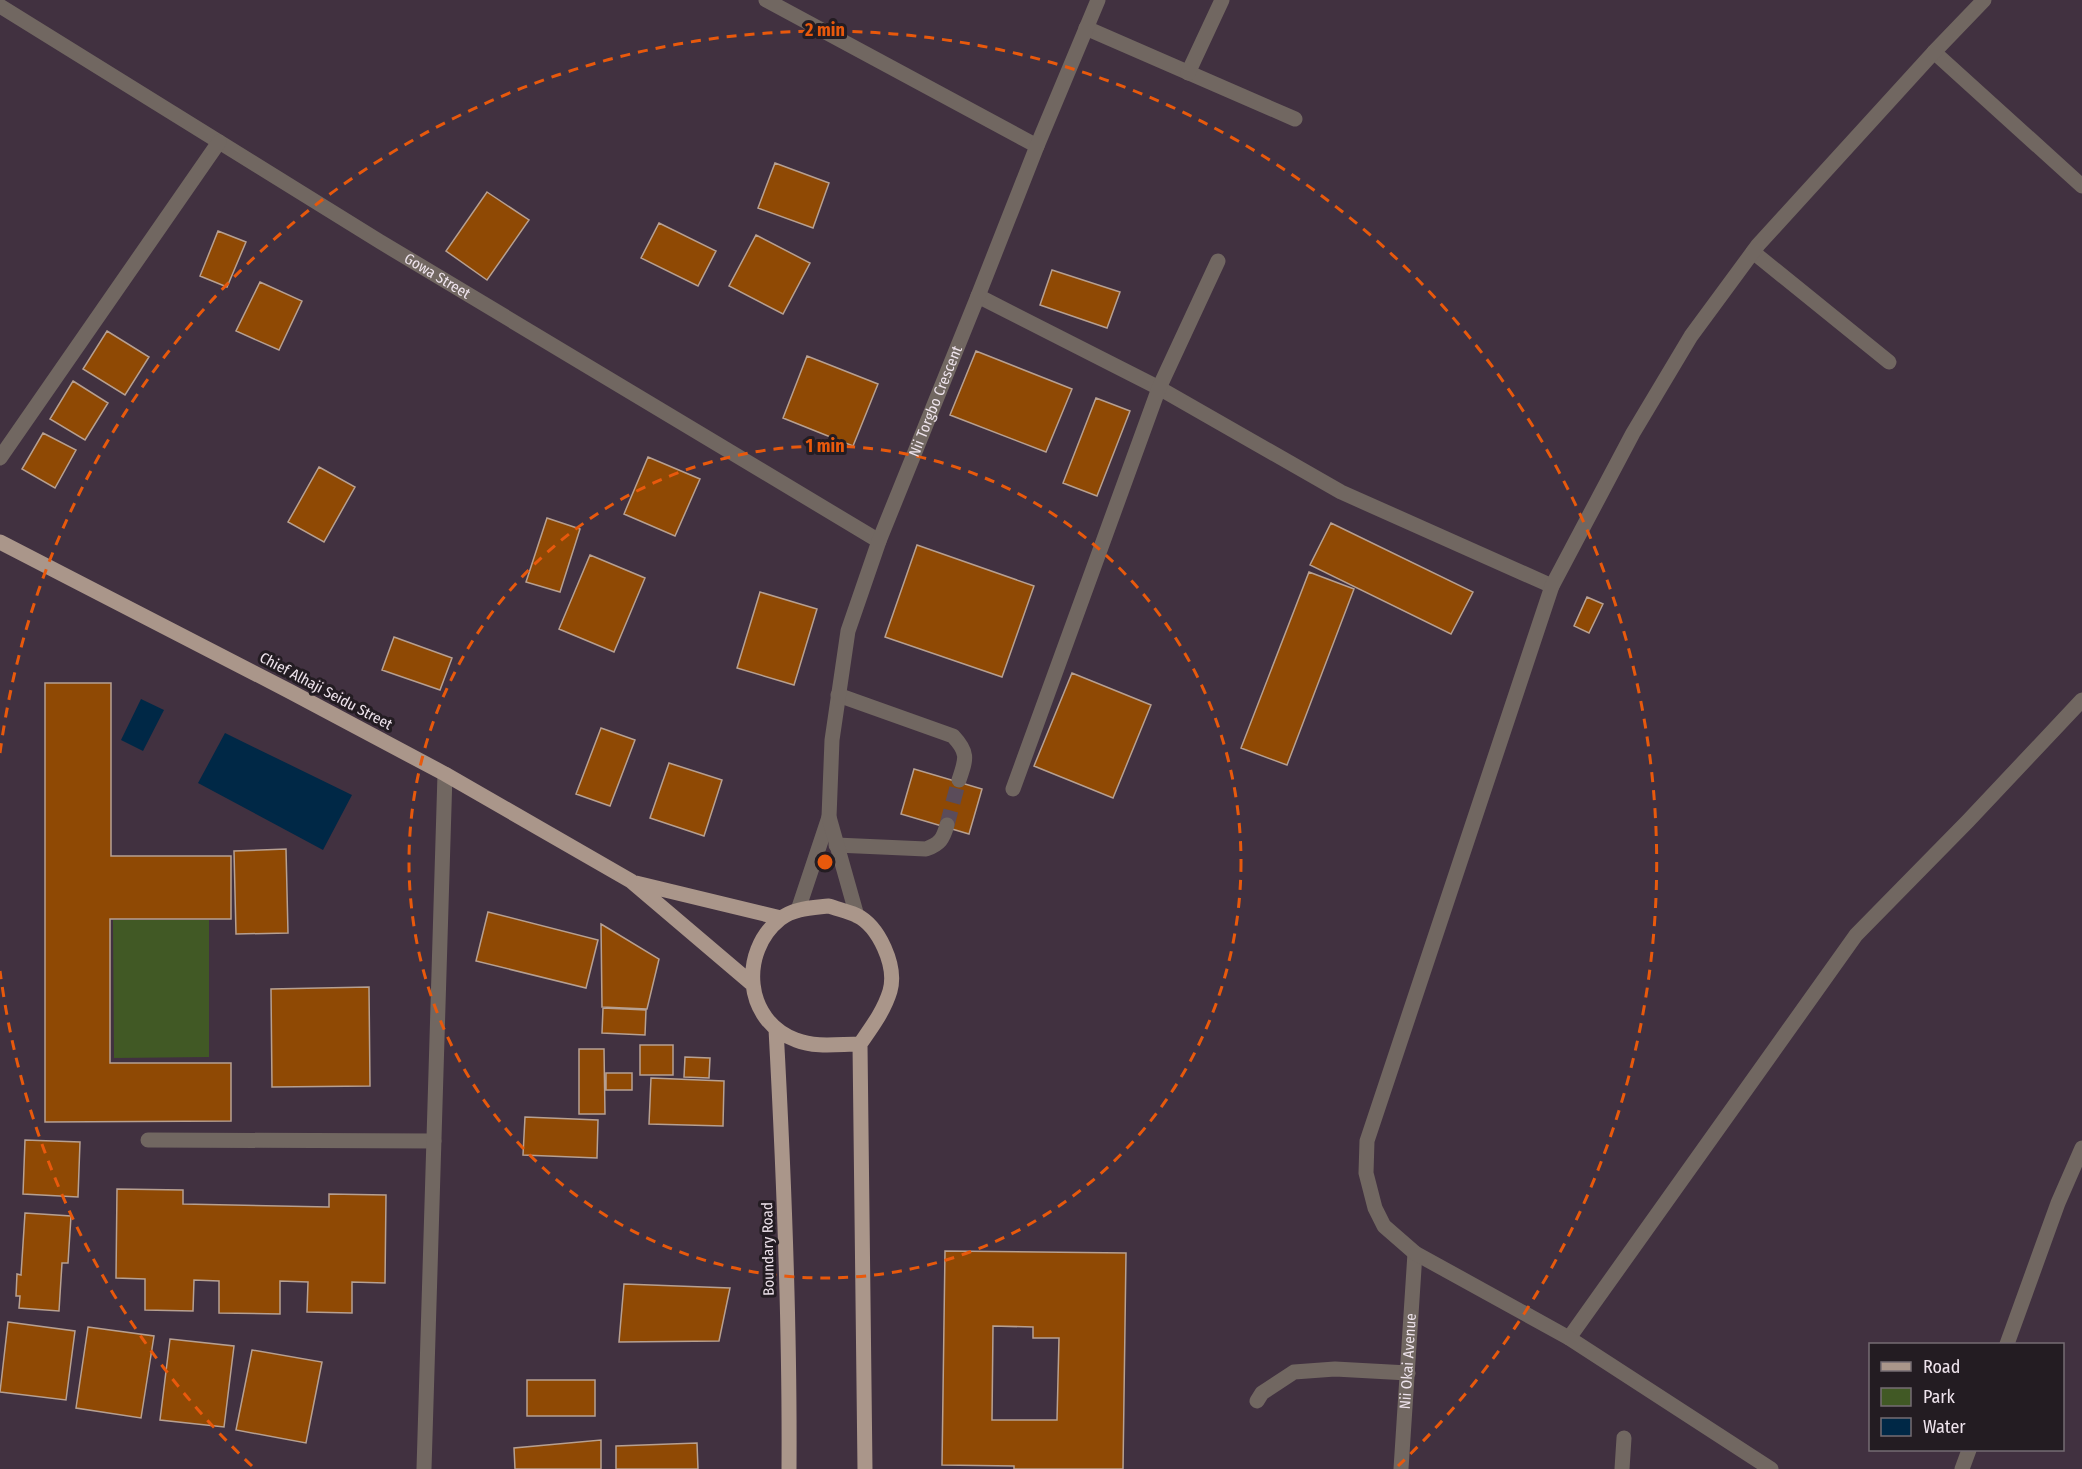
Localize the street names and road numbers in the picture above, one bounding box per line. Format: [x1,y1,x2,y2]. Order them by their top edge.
street label: Gowa Street [401,249,474,303]
street label: Nii Torgbo Crescent [905,343,966,459]
street label: Chief Alhaji Seidu Street [257,648,395,734]
street label: Boundary Road [758,1202,778,1296]
street label: Nii Okai Avenue [1396,1313,1420,1410]

